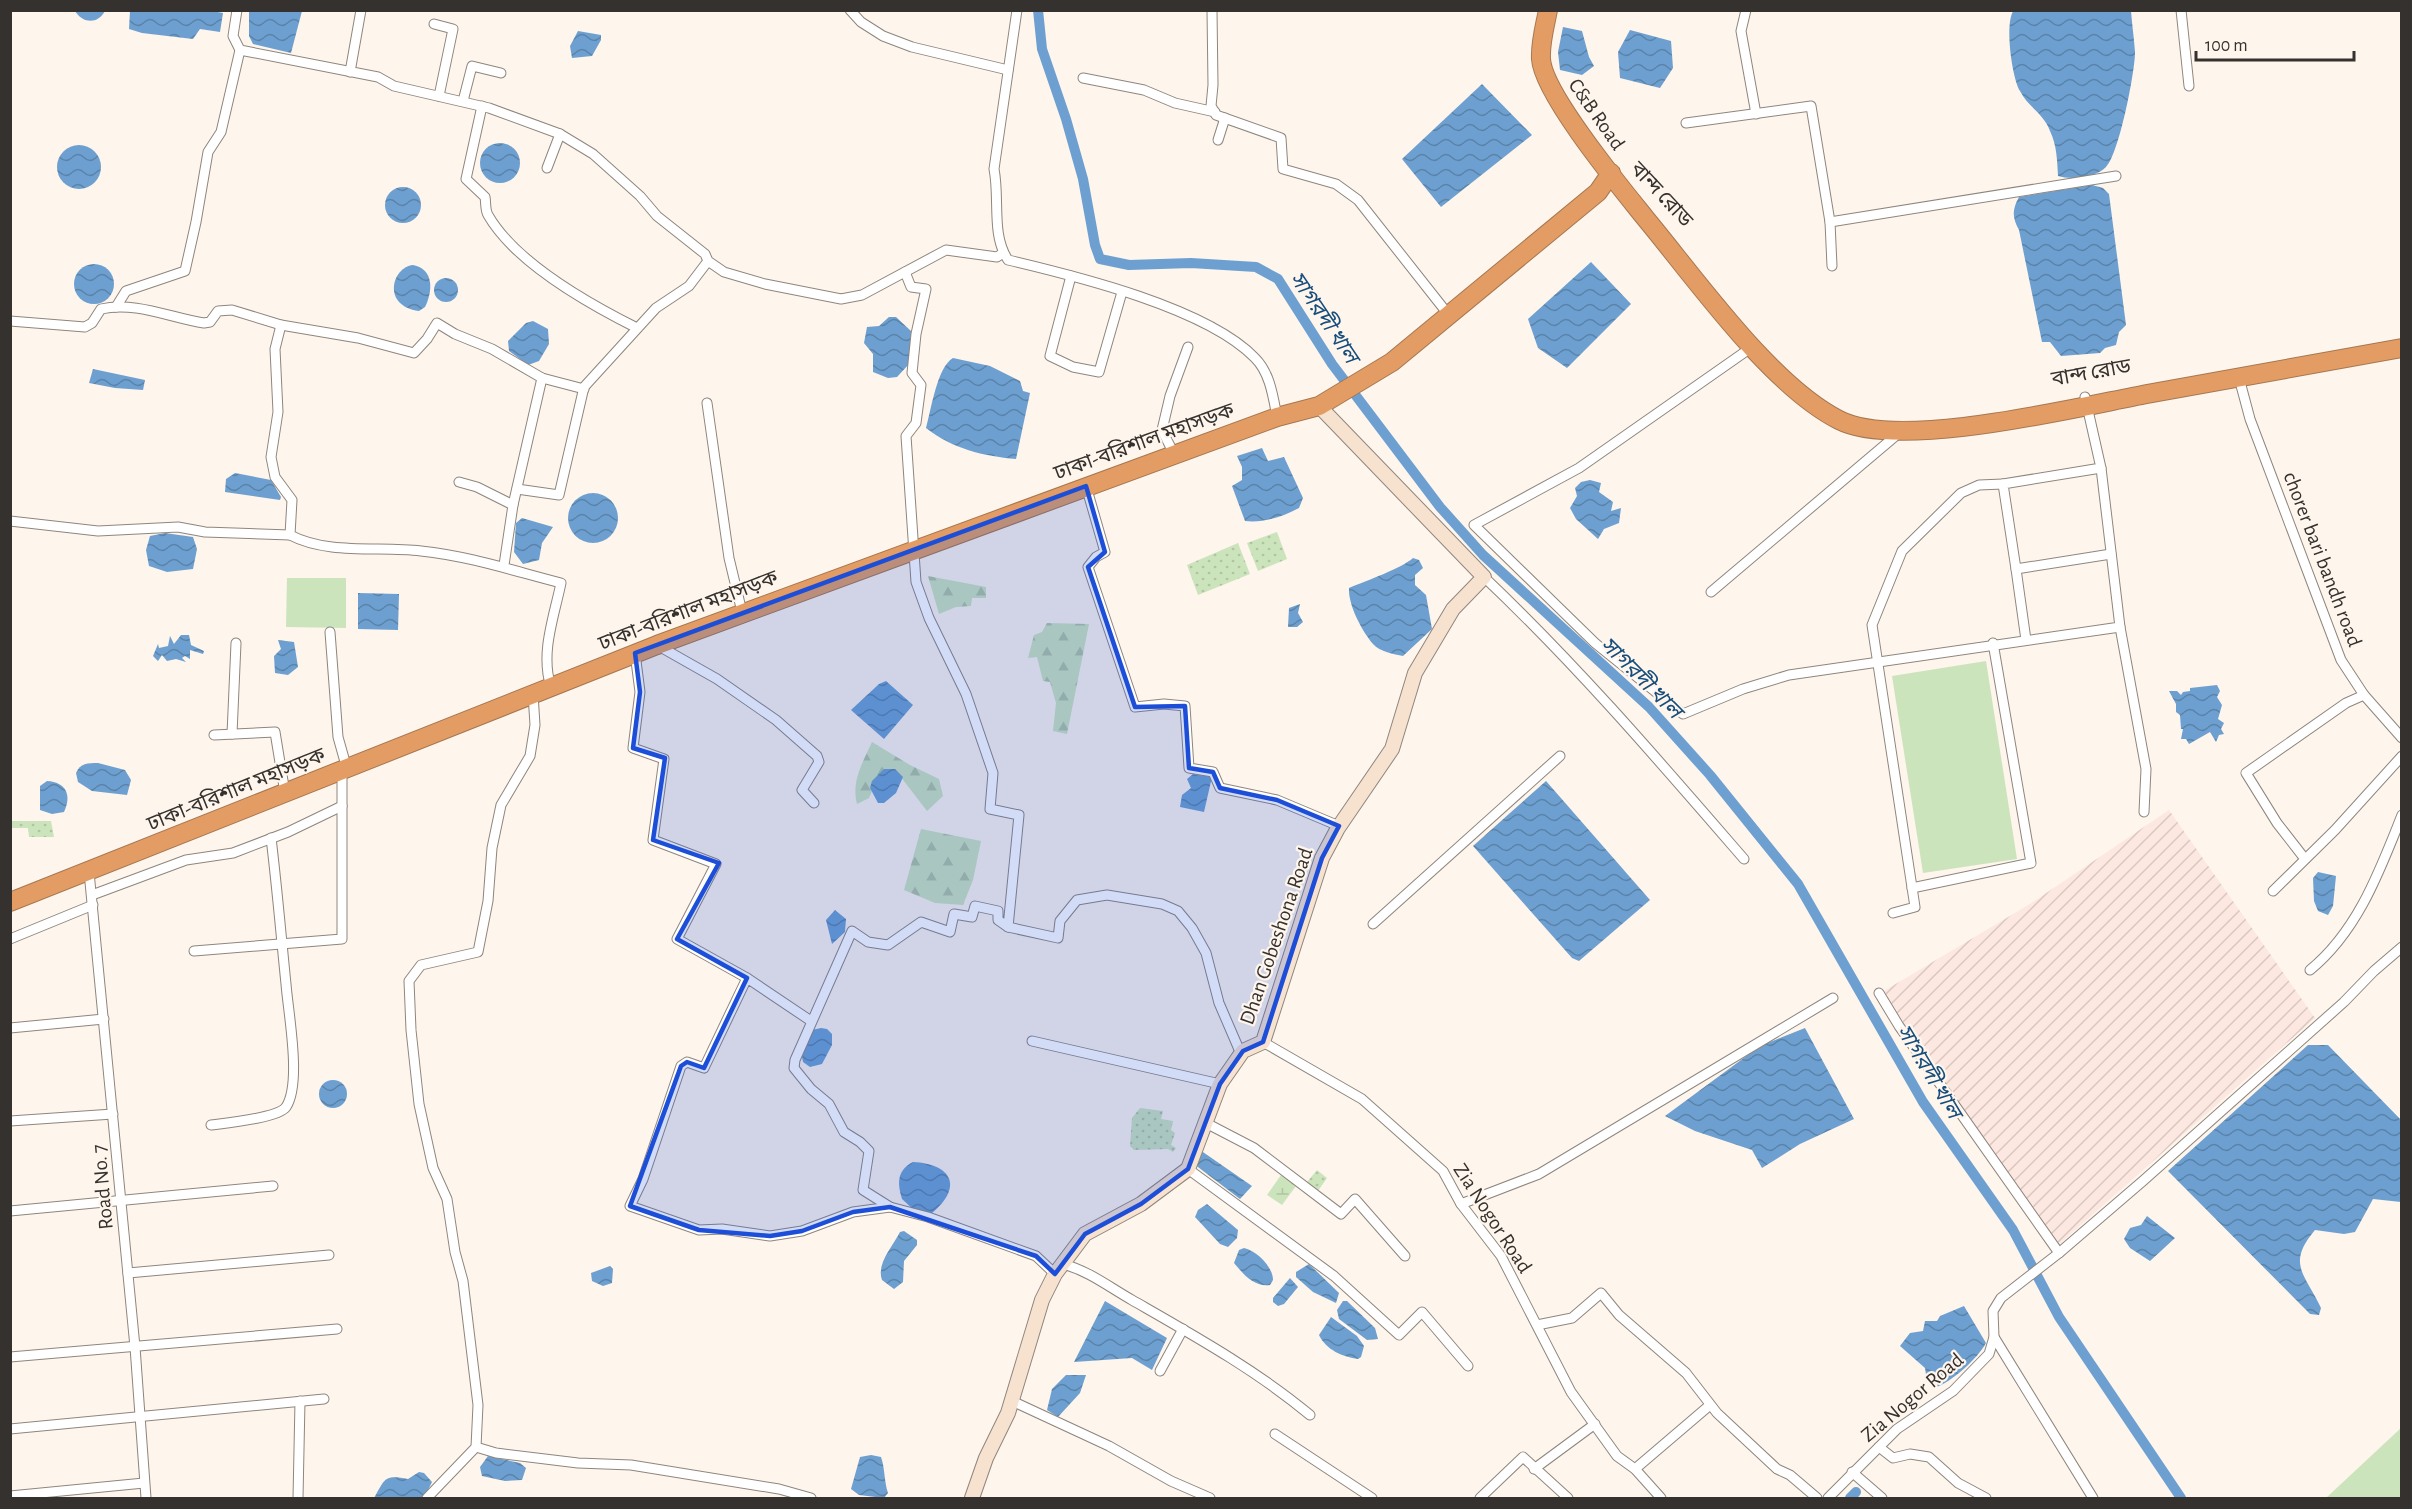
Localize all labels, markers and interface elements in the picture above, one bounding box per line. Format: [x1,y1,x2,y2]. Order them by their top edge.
scale bar [2196,24,2354,62]
text: 100 m [2205,37,2248,55]
street label: C&B Road [1564,75,1629,154]
street label: বান্দ রোড [1626,157,1697,232]
water label: সাগরদী খাল [1286,267,1366,370]
street label: বান্দ রোড [2049,355,2133,390]
street label: ঢাকা-বরিশাল মহাসড়ক [1050,397,1238,484]
street label: chorer bari bandh road [2280,469,2366,650]
street label: ঢাকা-বরিশাল মহাসড়ক [594,564,782,655]
water label: সাগরদী খাল [1597,632,1690,725]
street label: ঢাকা-বরিশাল মহাসড়ক [142,742,329,835]
street label: Dhan Gobeshona Road [1236,845,1317,1027]
water label: সাগরদী খাল [1893,1020,1969,1125]
street label: Road No. 7 [88,1143,117,1230]
street label: Zia Nogor Road [1449,1160,1536,1277]
street label: Zia Nogor Road [1857,1349,1967,1446]

